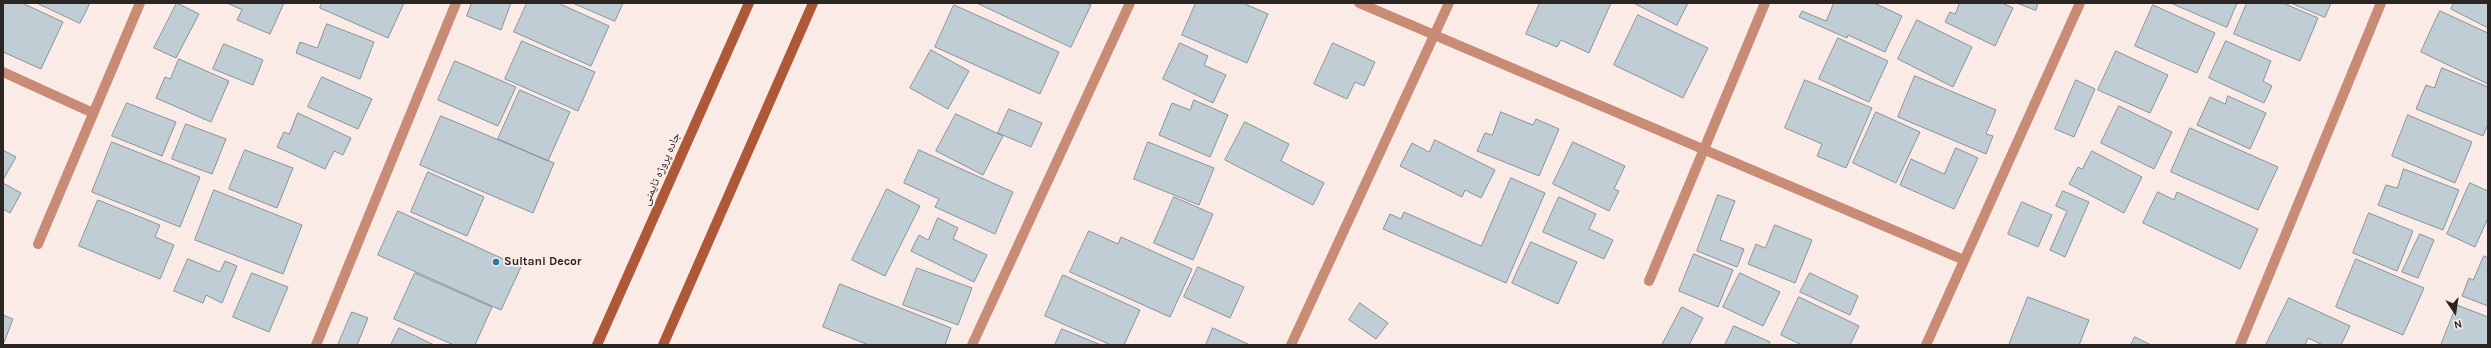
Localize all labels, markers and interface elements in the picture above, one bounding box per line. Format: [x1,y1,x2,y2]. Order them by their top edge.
street label: جاده پروژه تایمنی [638,130,684,208]
place label: Sultani Decor [504,255,581,269]
marker: Sultani Decor [491,257,501,267]
north arrow [2435,292,2475,332]
text: N [2453,317,2463,331]

